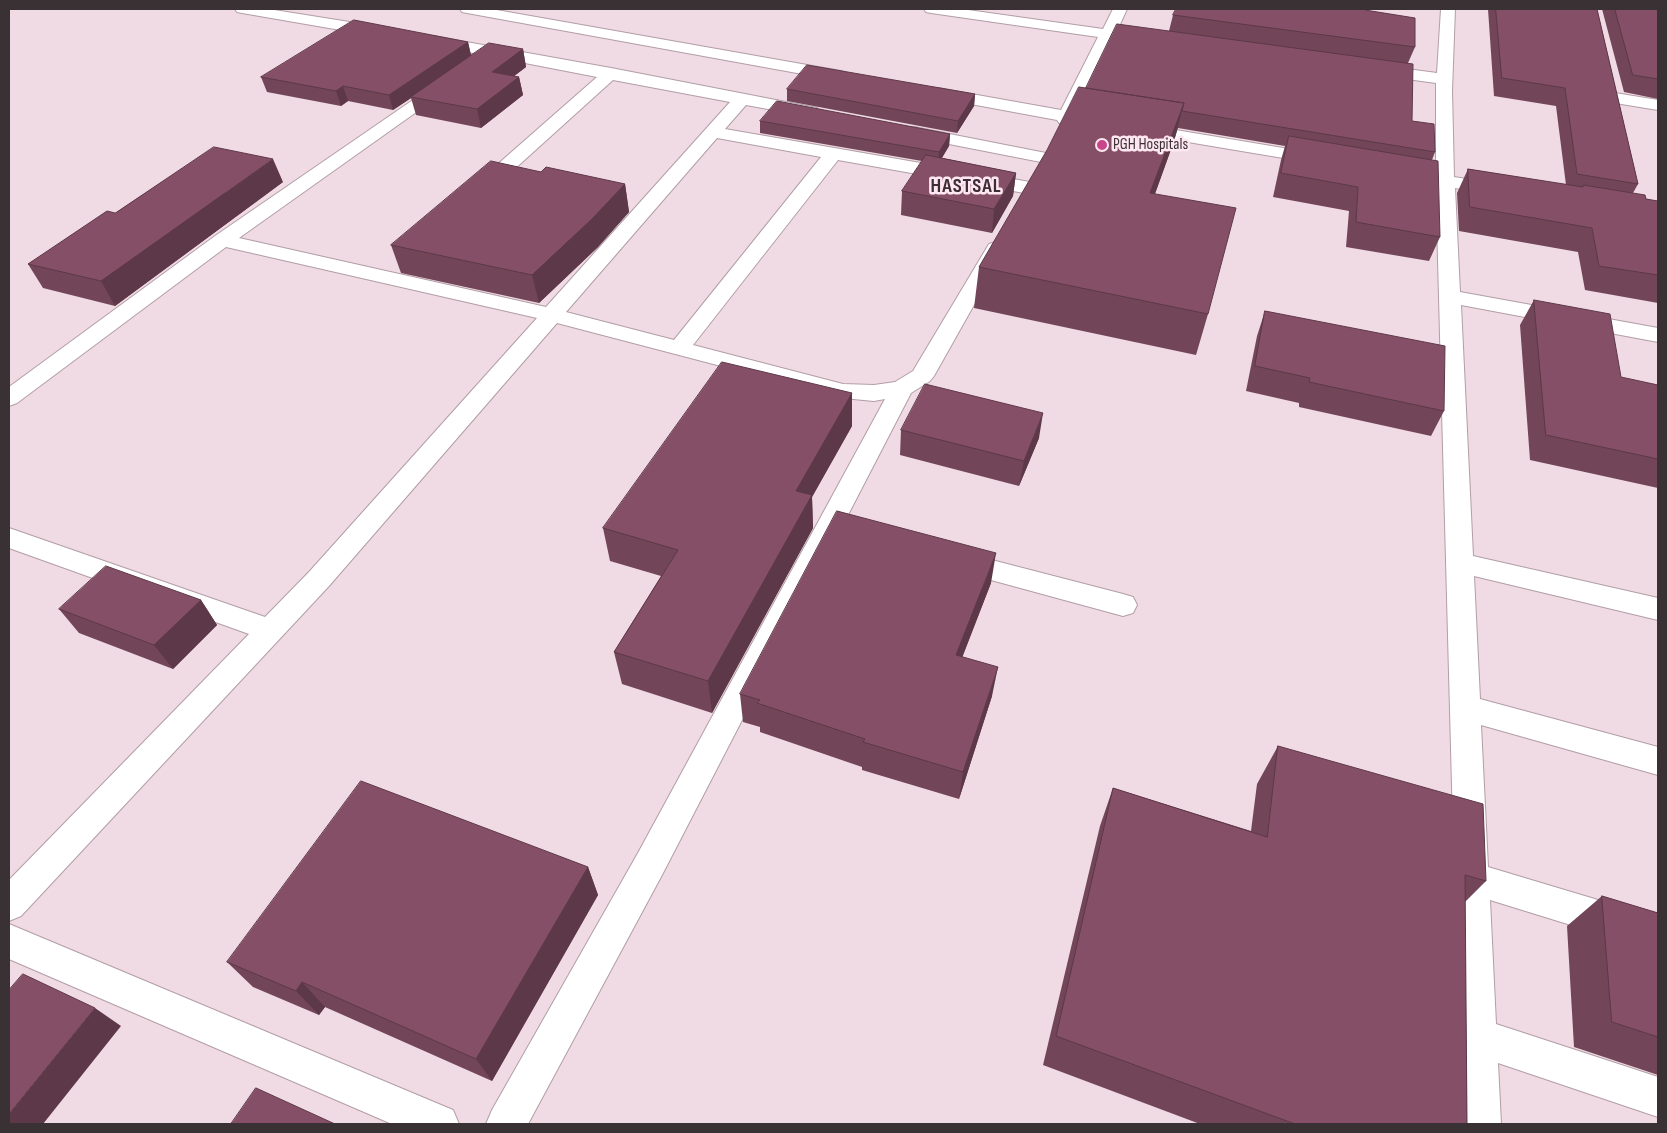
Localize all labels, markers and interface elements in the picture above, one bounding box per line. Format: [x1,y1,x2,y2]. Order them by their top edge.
place label: PGH Hospitals [1113,135,1188,155]
marker: PGH Hospitals [1095,138,1109,152]
district label: HASTSAL [930,175,1002,199]

